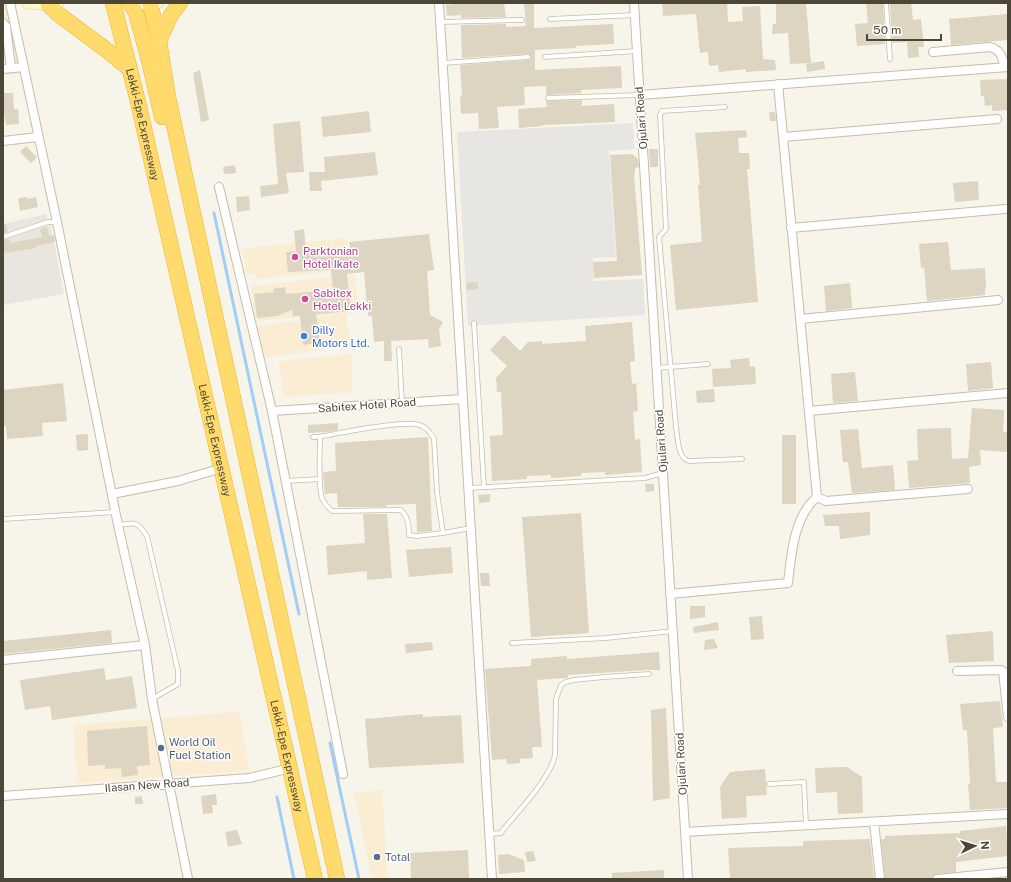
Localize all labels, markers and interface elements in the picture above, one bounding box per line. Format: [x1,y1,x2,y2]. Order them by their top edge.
scale bar [867,16,941,42]
text: 50 m [873,23,901,37]
street label: Lekki-Epe Expressway [124,67,162,182]
street label: Ojulari Road [633,86,649,150]
place label: Parktonian Hotel Ikate [303,245,359,270]
marker: Parktonian Hotel Ikate [290,252,300,262]
place label: Sabitex Hotel Lekki [313,287,371,312]
marker: Sabitex Hotel Lekki [300,294,310,304]
place label: Dilly Motors Ltd. [312,324,369,349]
marker: Dilly Motors Ltd. [299,331,309,341]
street label: Lekki-Epe Expressway [196,383,234,498]
street label: Sabitex Hotel Road [318,396,416,414]
street label: Ojulari Road [653,409,669,473]
street label: Lekki-Epe Expressway [268,699,306,814]
street label: Ojulari Road [673,732,689,796]
place label: World Oil Fuel Station [169,736,231,761]
marker: World Oil Fuel Station [156,743,166,753]
street label: Ilasan New Road [104,776,190,794]
north arrow [955,826,995,866]
text: N [979,841,991,850]
place label: Total [385,851,410,863]
marker: Total [372,852,382,862]

